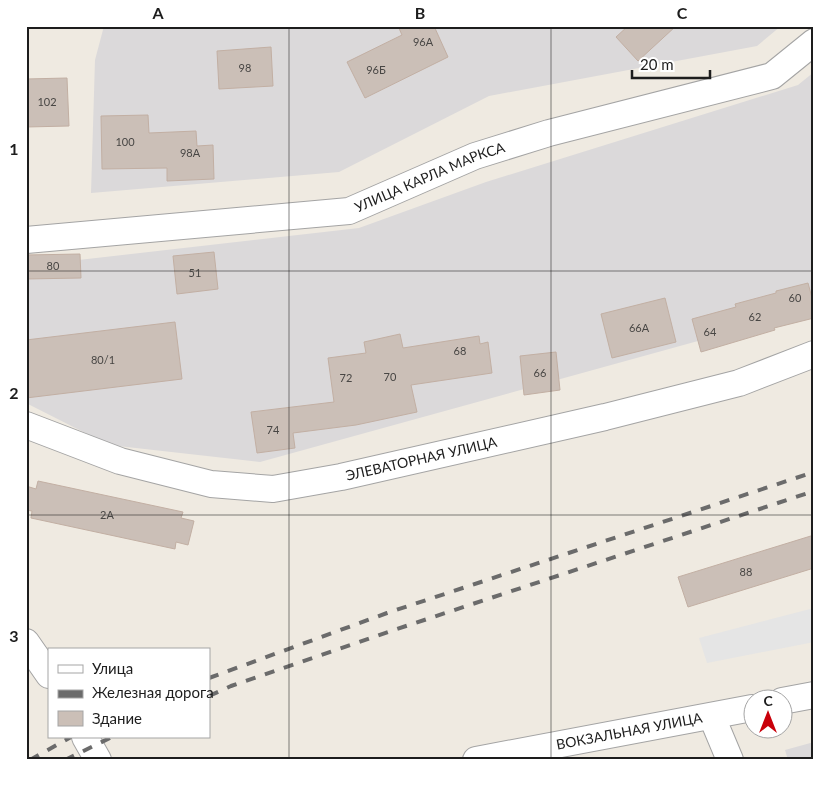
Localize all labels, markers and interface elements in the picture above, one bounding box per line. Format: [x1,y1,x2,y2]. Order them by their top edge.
text: A [151,3,164,22]
text: B [415,3,425,22]
text: C [677,3,688,22]
house number: 96А [413,35,434,48]
scale bar [632,48,710,80]
text: 20 m [640,55,674,73]
house number: 98 [239,61,251,74]
house number: 96Б [366,63,386,76]
house number: 102 [37,95,57,108]
house number: 100 [115,135,135,148]
street label: УЛИЦА КАРЛА МАРКСА [352,138,507,215]
text: 1 [9,139,19,158]
house number: 98А [180,146,201,159]
house number: 80 [47,259,60,272]
house number: 51 [189,266,201,279]
house number: 60 [789,291,802,304]
house number: 62 [749,310,761,323]
house number: 66А [629,321,650,334]
house number: 64 [704,325,717,338]
house number: 68 [454,344,466,357]
house number: 80/1 [91,353,115,366]
house number: 66 [534,366,546,379]
house number: 70 [384,370,397,383]
house number: 72 [340,371,352,384]
text: 2 [9,383,19,402]
house number: 74 [267,423,280,436]
street label: ЭЛЕВАТОРНАЯ УЛИЦА [344,433,499,484]
house number: 2А [100,508,114,521]
house number: 88 [740,565,752,578]
text: 3 [9,626,19,645]
legend [48,648,210,738]
text: Улица [92,659,133,677]
text: Железная дорога [92,683,214,701]
north arrow [742,688,792,738]
text: С [763,692,773,709]
street label: ВОКЗАЛЬНАЯ УЛИЦА [555,708,704,753]
text: Здание [92,709,142,727]

